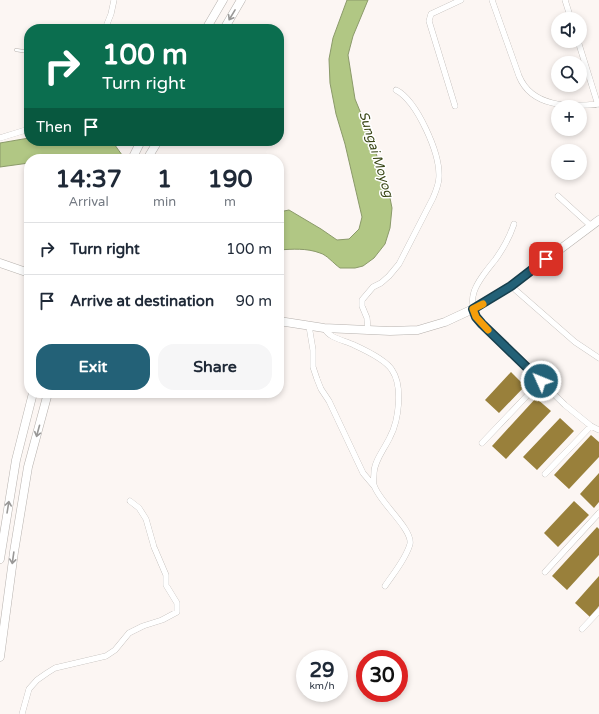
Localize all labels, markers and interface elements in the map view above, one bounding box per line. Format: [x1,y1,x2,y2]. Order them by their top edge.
one-way arrow [228,8,236,20]
map controls [551,12,587,180]
button: sound [551,12,587,48]
text: 100 m [102,38,188,72]
icon: right [36,40,88,92]
button: search [551,56,587,92]
text: Turn right [102,72,186,94]
button: + [551,100,587,136]
water label: Sungai Moyog [355,109,397,200]
icon: arrive [80,116,102,138]
text: Then [36,118,72,136]
button: − [551,144,587,180]
text: 14:37 [55,165,122,194]
text: 1 [157,165,172,194]
text: 190 [207,165,253,194]
text: Arrival [68,194,109,210]
text: min [153,194,176,210]
text: m [224,194,236,210]
icon: right [36,238,58,260]
text: Turn right [70,240,140,258]
text: 100 m [226,240,272,258]
pin [529,242,563,276]
icon: arrive [535,248,557,270]
icon: arrive [36,290,58,312]
text: Arrive at destination [70,292,214,310]
text: 90 m [235,292,272,310]
button: Exit [36,344,150,390]
button: Share [158,344,272,390]
position arrow [520,360,562,402]
one-way arrow [33,424,41,437]
one-way arrow [4,501,12,514]
one-way arrow [9,551,17,564]
speed limit sign: 30 [356,650,408,702]
text: 29 [309,659,335,683]
text: km/h [309,680,335,692]

